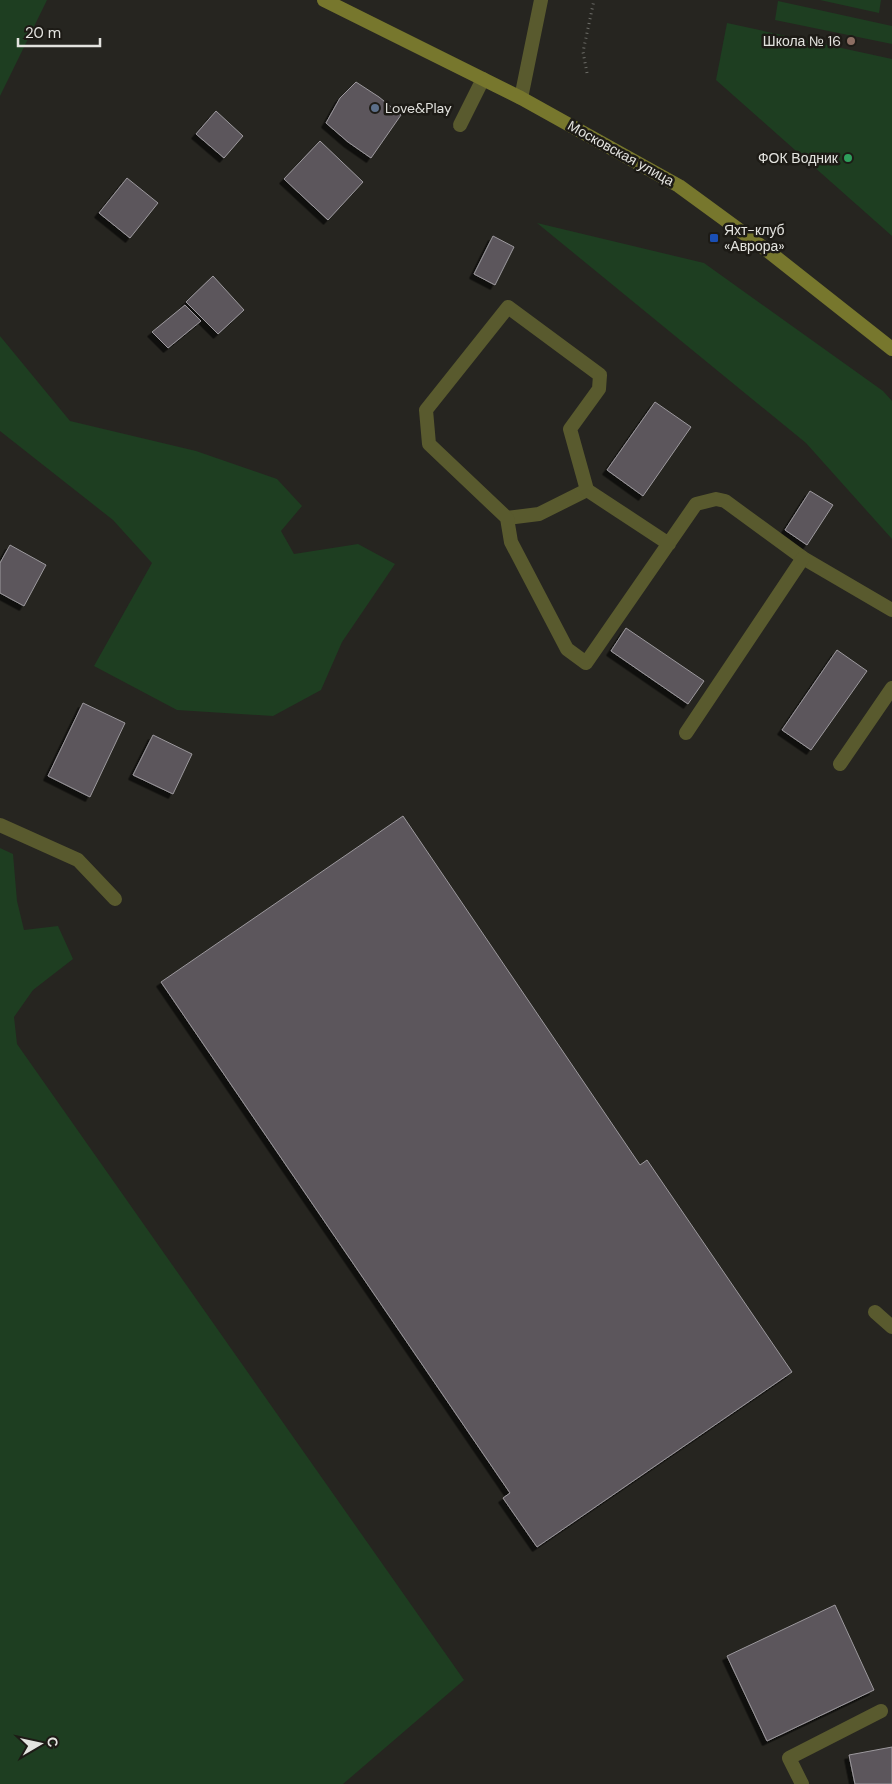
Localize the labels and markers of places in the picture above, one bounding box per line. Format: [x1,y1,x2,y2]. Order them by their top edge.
place label: Школа № 16 [763,32,841,50]
marker: Школа № 16 [845,35,857,47]
place label: Love&Play [385,99,452,117]
marker: Love&Play [369,102,381,114]
place label: ФОК Водник [758,149,839,167]
marker: ФОК Водник [842,152,854,164]
place label: Яхт-клуб «Аврора» [724,221,785,255]
marker: Яхт-клуб «Аврора» [708,232,720,244]

